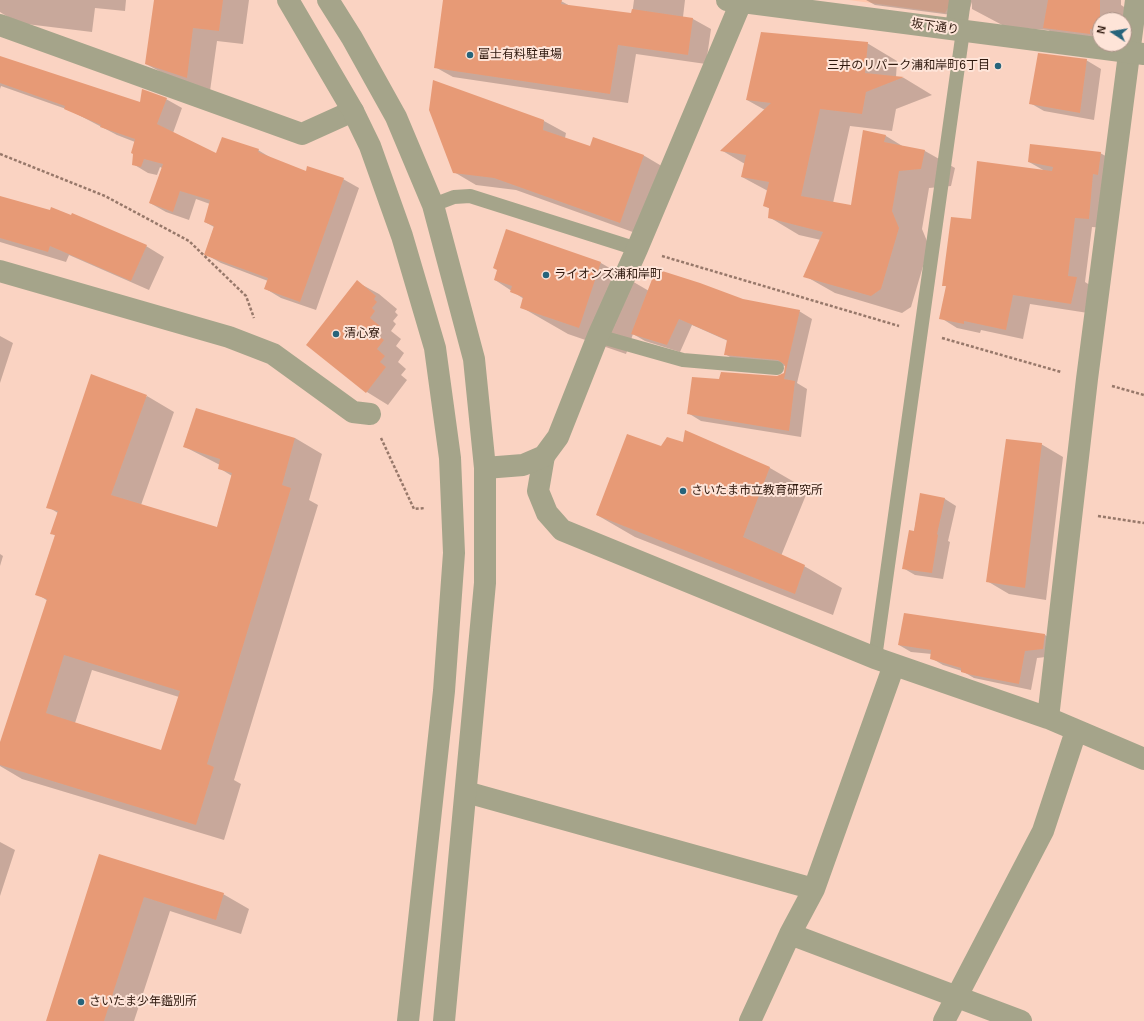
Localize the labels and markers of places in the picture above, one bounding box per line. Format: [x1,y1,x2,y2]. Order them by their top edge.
place label: 富士有料駐車場 [478,48,562,62]
marker: 富士有料駐車場 [465,50,475,60]
place label: 三井のリパーク浦和岸町6丁目 [827,59,990,73]
marker: 三井のリパーク浦和岸町6丁目 [993,61,1003,71]
place label: ライオンズ浦和岸町 [554,268,662,282]
marker: ライオンズ浦和岸町 [541,270,551,280]
place label: 清心寮 [344,327,380,341]
marker: 清心寮 [331,329,341,339]
place label: さいたま市立教育研究所 [691,484,823,498]
marker: さいたま市立教育研究所 [678,486,688,496]
place label: さいたま少年鑑別所 [89,995,197,1009]
marker: さいたま少年鑑別所 [76,997,86,1007]

